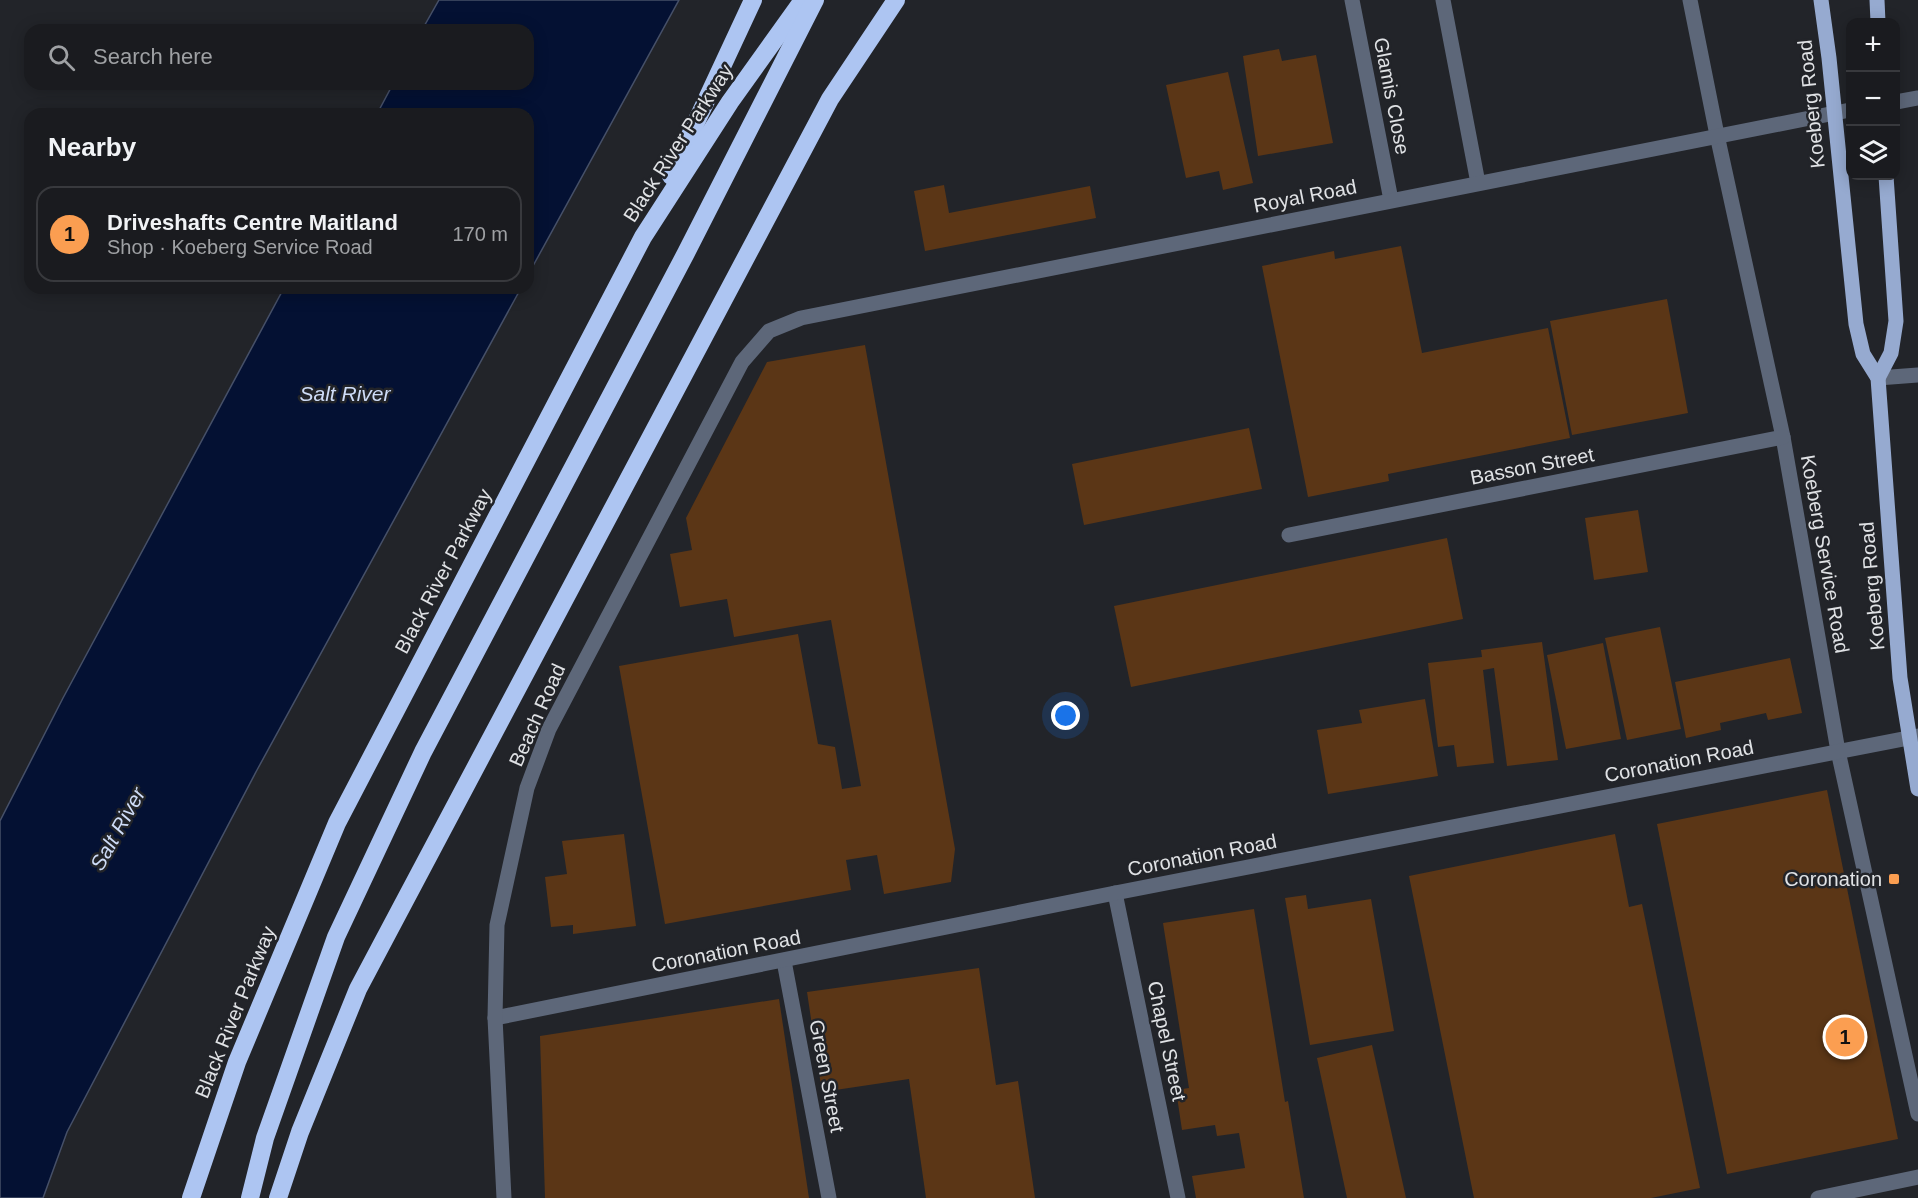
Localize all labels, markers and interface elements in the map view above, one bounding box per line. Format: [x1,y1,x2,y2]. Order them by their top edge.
map controls [1846,18,1900,180]
button: + [1846,18,1900,72]
search box [24,24,534,90]
street label: Glamis Close [1370,36,1414,156]
street label: Koeberg Road [1793,39,1829,169]
icon: search [45,41,78,74]
text: Search here [93,44,213,69]
street label: Black River Parkway [619,60,737,226]
button: − [1846,72,1900,126]
button: layers [1846,126,1900,180]
text: Nearby [48,132,136,162]
street label: Royal Road [1252,175,1358,217]
text: Driveshafts Centre Maitland [107,210,398,235]
text: 1 [64,223,75,245]
text: 170 m [452,223,508,245]
text: Shop · Koeberg Service Road [107,236,373,258]
water label: Salt River [299,382,392,405]
street label: Basson Street [1468,443,1596,489]
street label: Koeberg Service Road [1797,453,1853,655]
street label: Black River Parkway [390,485,496,657]
street label: Koeberg Road [1855,521,1889,651]
street label: Beach Road [505,660,569,770]
your location [1051,701,1080,730]
street label: Coronation Road [1603,736,1755,786]
water label: Salt River [85,782,150,874]
street label: Coronation Road [1126,830,1278,880]
place label: Coronation [1784,868,1882,890]
marker: Coronation [1887,872,1901,886]
street label: Black River Parkway [190,923,280,1101]
street label: Coronation Road [650,926,802,976]
street label: Chapel Street [1144,979,1191,1104]
pin: 1 [1826,1014,1864,1060]
street label: Green Street [805,1018,849,1135]

